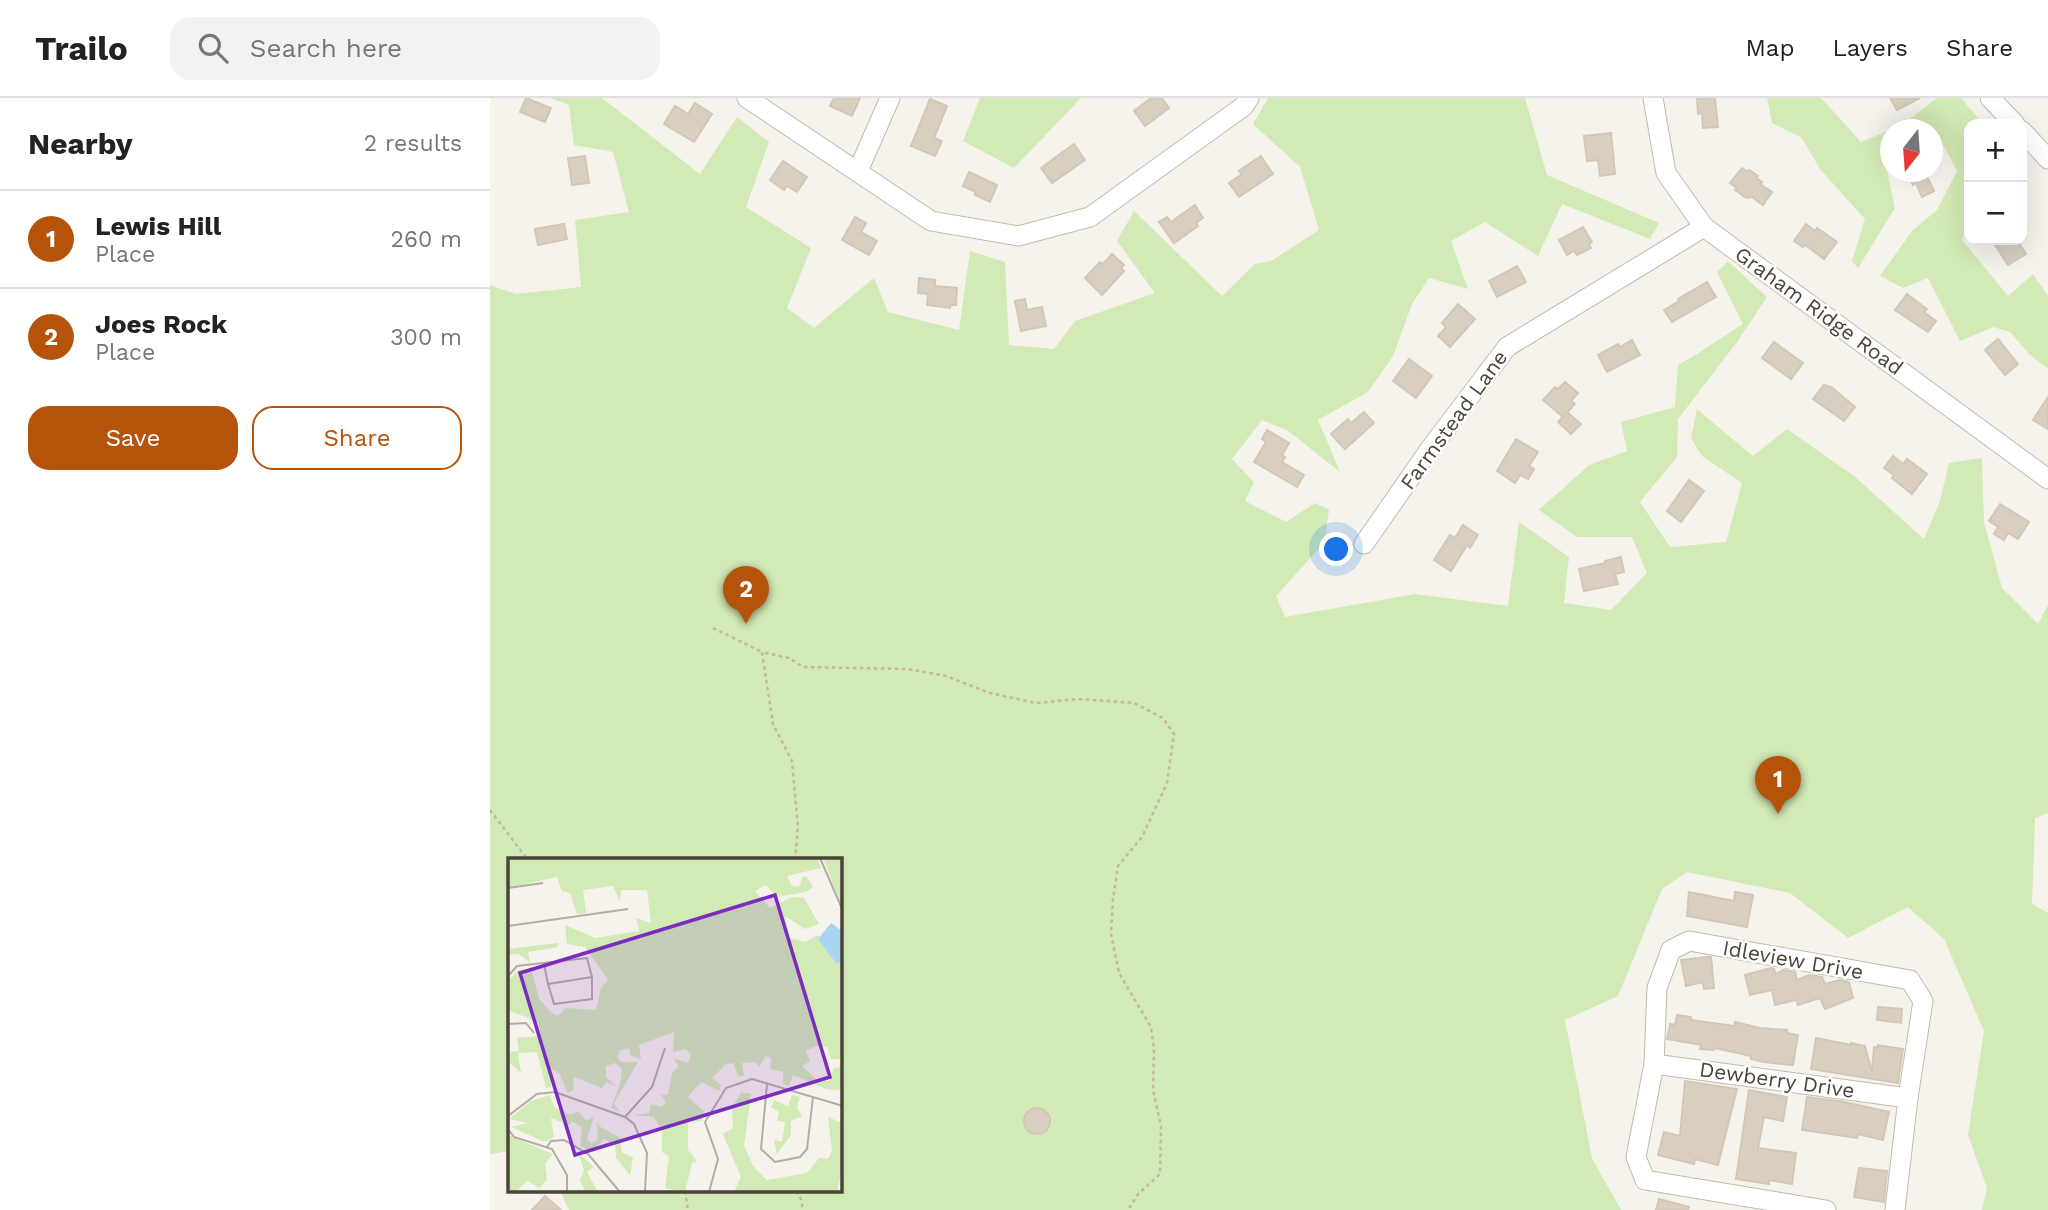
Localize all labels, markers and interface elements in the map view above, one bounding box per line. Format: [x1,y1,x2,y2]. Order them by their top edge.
search box [170,17,660,80]
text: Trailo [35,29,128,68]
icon: search [194,29,232,67]
text: Search here [250,33,402,63]
text: Map [1746,34,1794,62]
text: Layers [1832,34,1908,62]
text: Share [1946,34,2013,62]
north arrow [1880,119,1943,182]
map controls [1964,119,2027,245]
button: + [1964,119,2027,182]
text: Nearby [28,126,133,161]
text: 2 results [364,130,462,157]
button: − [1964,182,2027,245]
text: Lewis Hill [95,211,221,241]
text: 1 [46,226,56,253]
text: 260 m [391,226,462,253]
text: Place [95,241,155,268]
street label: Graham Ridge Road [1730,241,1908,380]
text: Joes Rock [95,309,227,339]
text: 2 [44,324,58,351]
text: 300 m [390,324,462,351]
text: Place [95,339,155,366]
street label: Farmstead Lane [1395,345,1512,494]
button: Save [28,406,238,470]
button: Share [252,406,462,470]
your location [1319,532,1353,566]
pin: 2 [723,566,769,624]
pin: 1 [1755,756,1801,814]
inset map [508,858,842,1192]
street label: Idleview Drive [1721,935,1865,984]
street label: Dewberry Drive [1698,1056,1856,1103]

